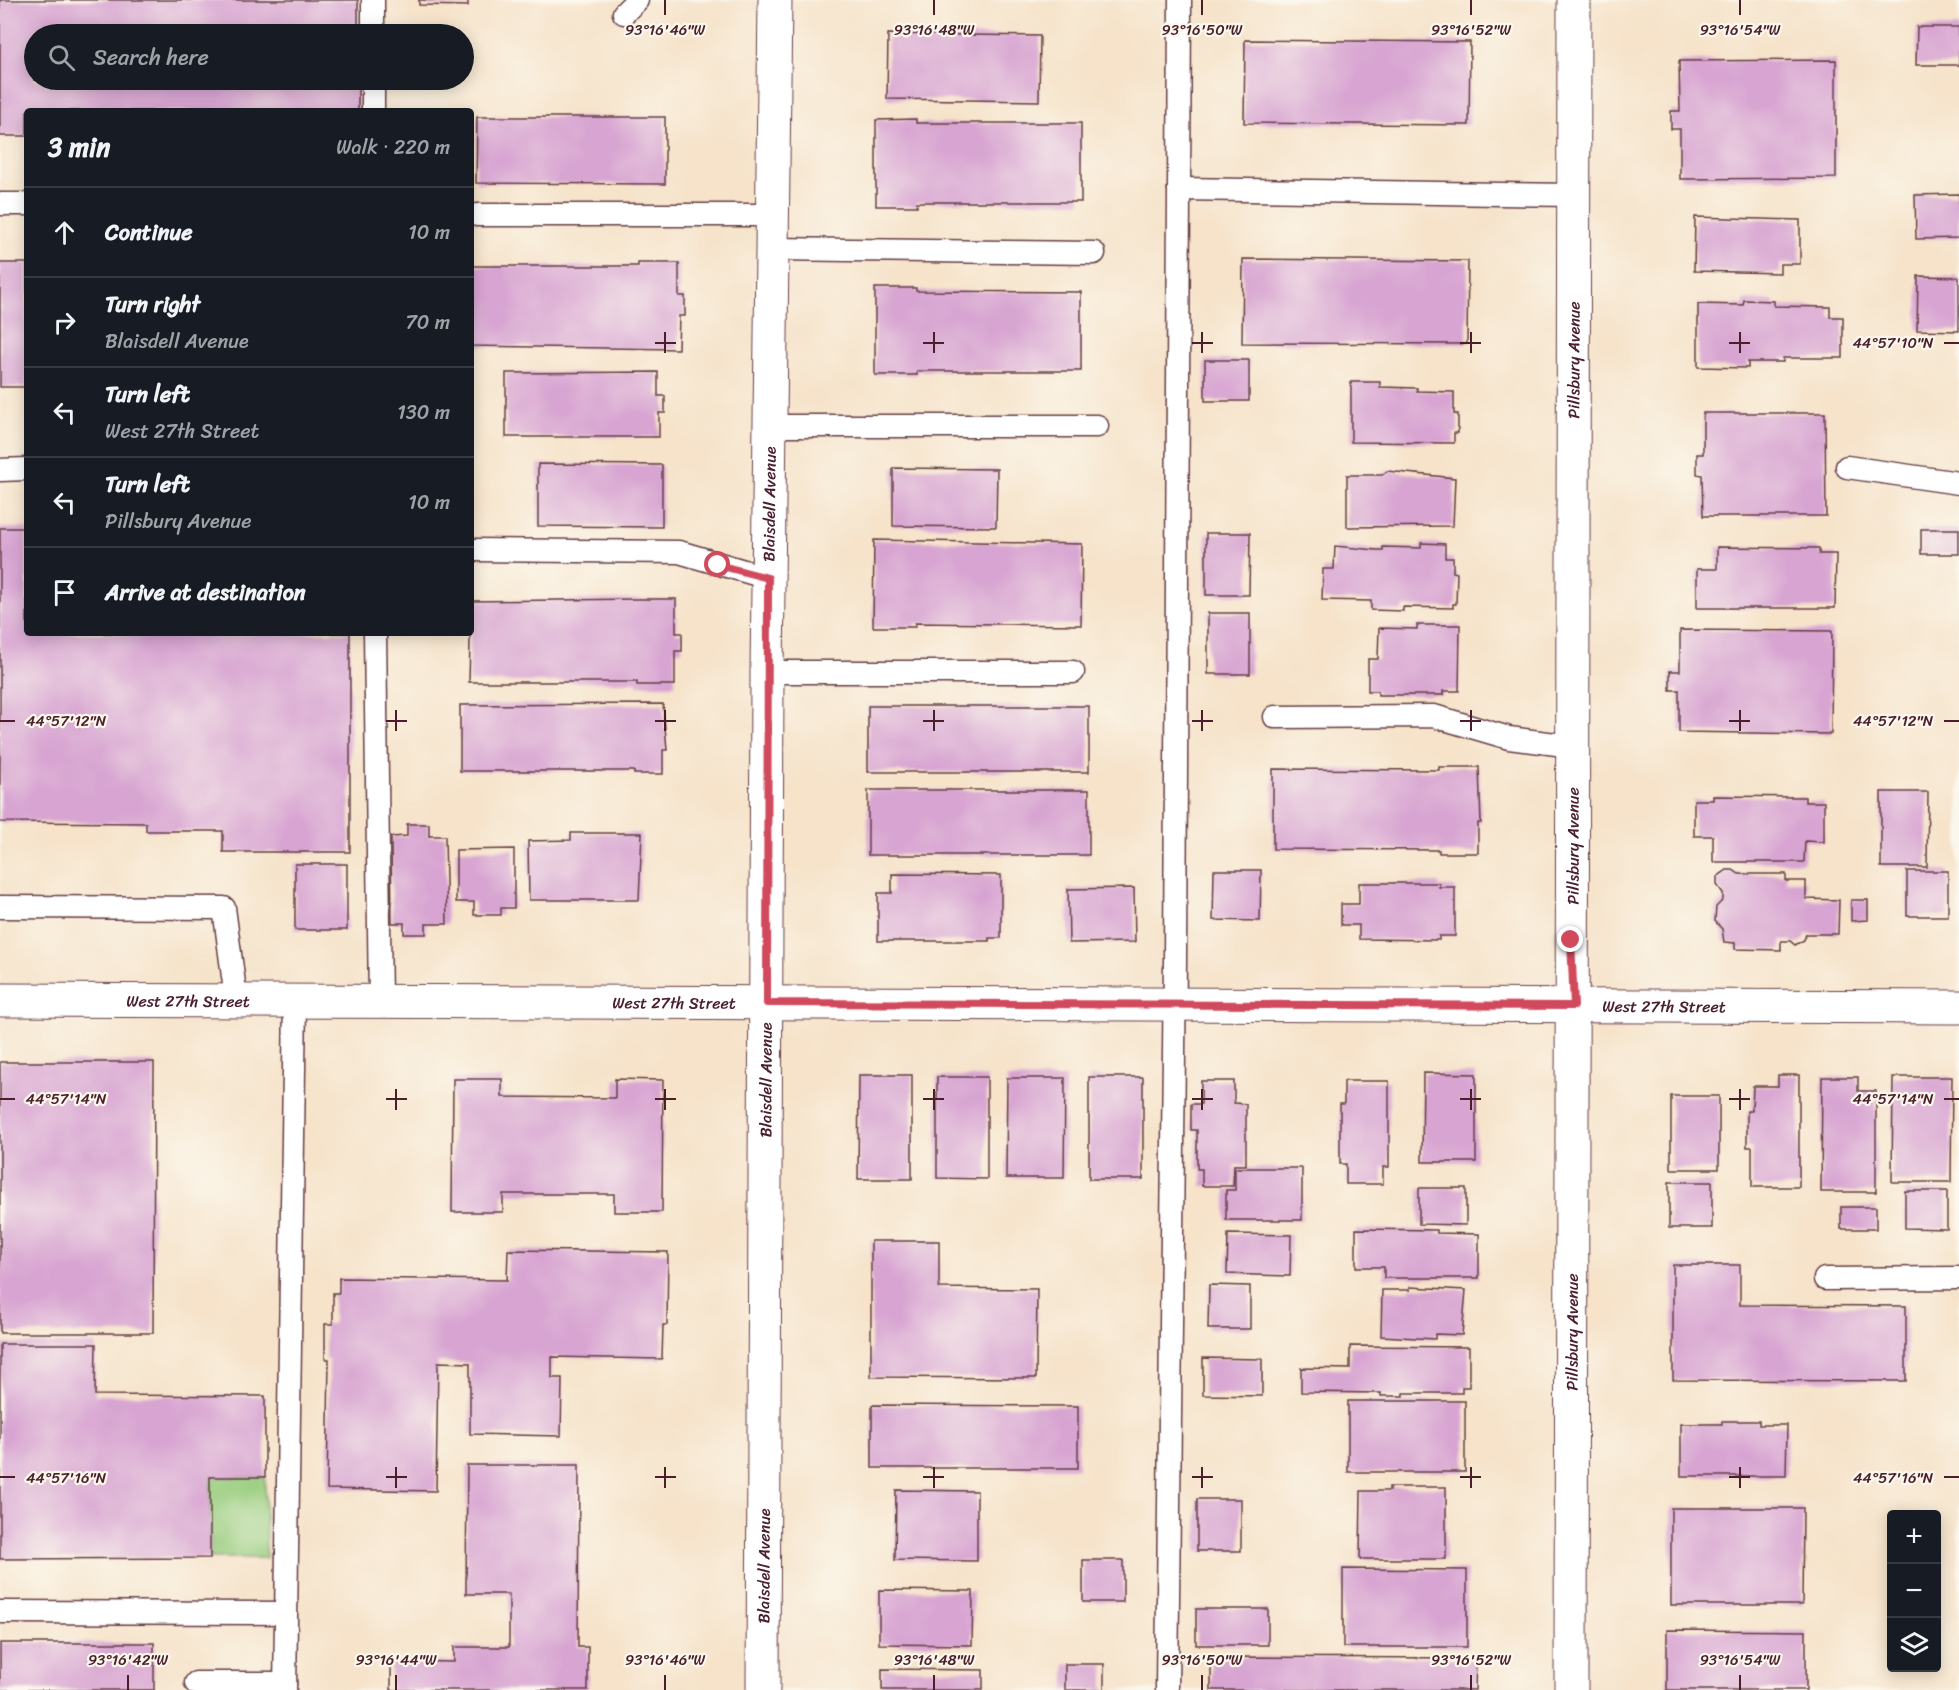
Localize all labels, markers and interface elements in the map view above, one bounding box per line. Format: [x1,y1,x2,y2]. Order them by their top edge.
text: 93°16'46"W [625,17,705,43]
text: 93°16'48"W [894,17,975,43]
text: 93°16'50"W [1162,17,1243,43]
text: 93°16'52"W [1431,17,1511,43]
text: 93°16'54"W [1700,17,1781,43]
search box [24,24,474,90]
text: Search here [93,38,209,77]
icon: search [45,41,78,74]
text: 3 min [48,124,110,170]
text: Walk · 220 m [336,130,450,165]
text: Continue [105,213,193,252]
text: 10 m [408,215,450,250]
icon: ahead [48,216,81,249]
text: Turn right [105,285,200,324]
street label: Pillsbury Avenue [1559,301,1588,419]
text: 70 m [405,305,450,340]
icon: right [48,306,81,339]
text: Blaisdell Avenue [105,324,249,359]
text: 44°57'10"N [1852,330,1934,356]
text: Turn left [105,375,190,414]
text: 130 m [397,395,450,430]
icon: left [48,396,81,429]
text: West 27th Street [105,414,259,449]
street label: Blaisdell Avenue [754,446,785,562]
text: Turn left [105,465,190,504]
text: 10 m [408,485,450,520]
icon: left [48,486,81,519]
text: Pillsbury Avenue [105,504,251,539]
route start [704,551,730,577]
text: Arrive at destination [105,573,306,612]
icon: arrive [48,576,81,609]
text: 44°57'12"N [26,708,107,734]
text: 44°57'12"N [1853,708,1934,734]
street label: Pillsbury Avenue [1558,787,1588,905]
route end [1557,926,1583,952]
street label: West 27th Street [126,986,250,1016]
street label: West 27th Street [612,988,736,1018]
street label: West 27th Street [1602,992,1726,1021]
street label: Blaisdell Avenue [751,1022,781,1138]
text: 44°57'14"N [26,1086,107,1112]
text: 44°57'14"N [1853,1086,1934,1112]
street label: Pillsbury Avenue [1558,1273,1587,1391]
text: 44°57'16"N [26,1465,107,1491]
text: 44°57'16"N [1853,1465,1934,1491]
street label: Blaisdell Avenue [749,1508,779,1624]
map controls [1887,1510,1941,1672]
button: + [1887,1510,1941,1564]
button: − [1887,1564,1941,1618]
button: layers [1887,1618,1941,1672]
text: 93°16'42"W [88,1647,169,1673]
text: 93°16'44"W [356,1647,437,1673]
text: 93°16'46"W [625,1647,705,1673]
text: 93°16'48"W [894,1647,975,1673]
text: 93°16'50"W [1162,1647,1243,1673]
text: 93°16'52"W [1431,1647,1511,1673]
text: 93°16'54"W [1700,1647,1781,1673]

